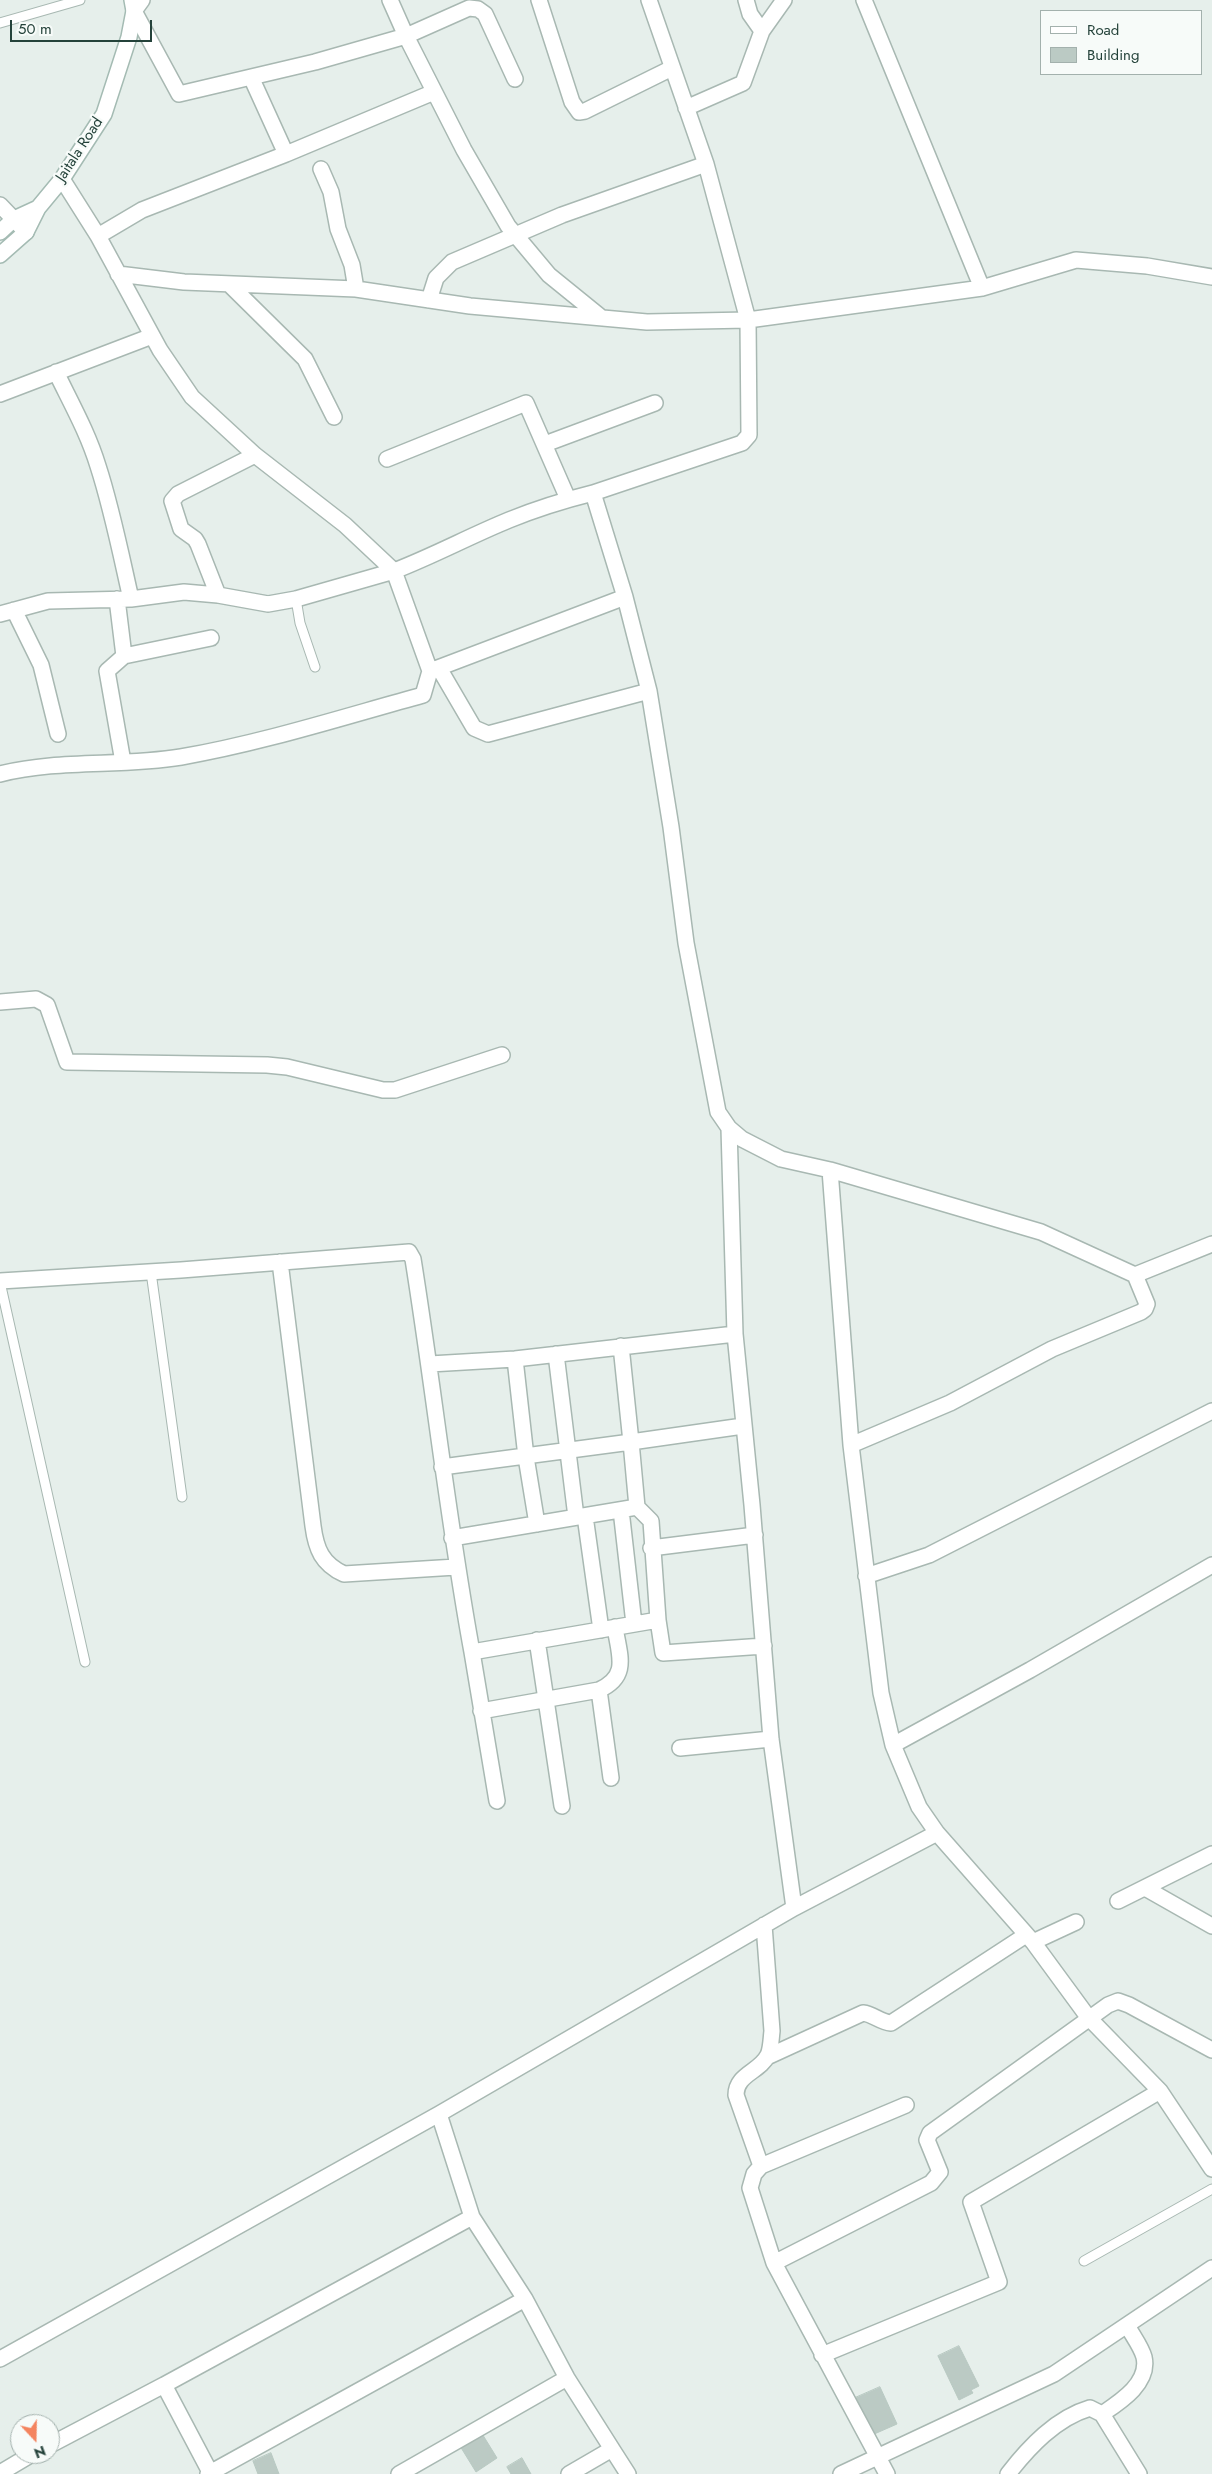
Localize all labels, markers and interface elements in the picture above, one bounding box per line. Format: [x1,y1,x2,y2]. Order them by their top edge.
scale bar [12,10,155,42]
legend [1040,10,1202,75]
text: 50 m [18,18,52,40]
text: Road [1087,19,1119,41]
text: Building [1087,44,1139,66]
street label: Jaitala Road [53,114,107,186]
north arrow [10,2414,60,2464]
text: N [31,2441,49,2463]

